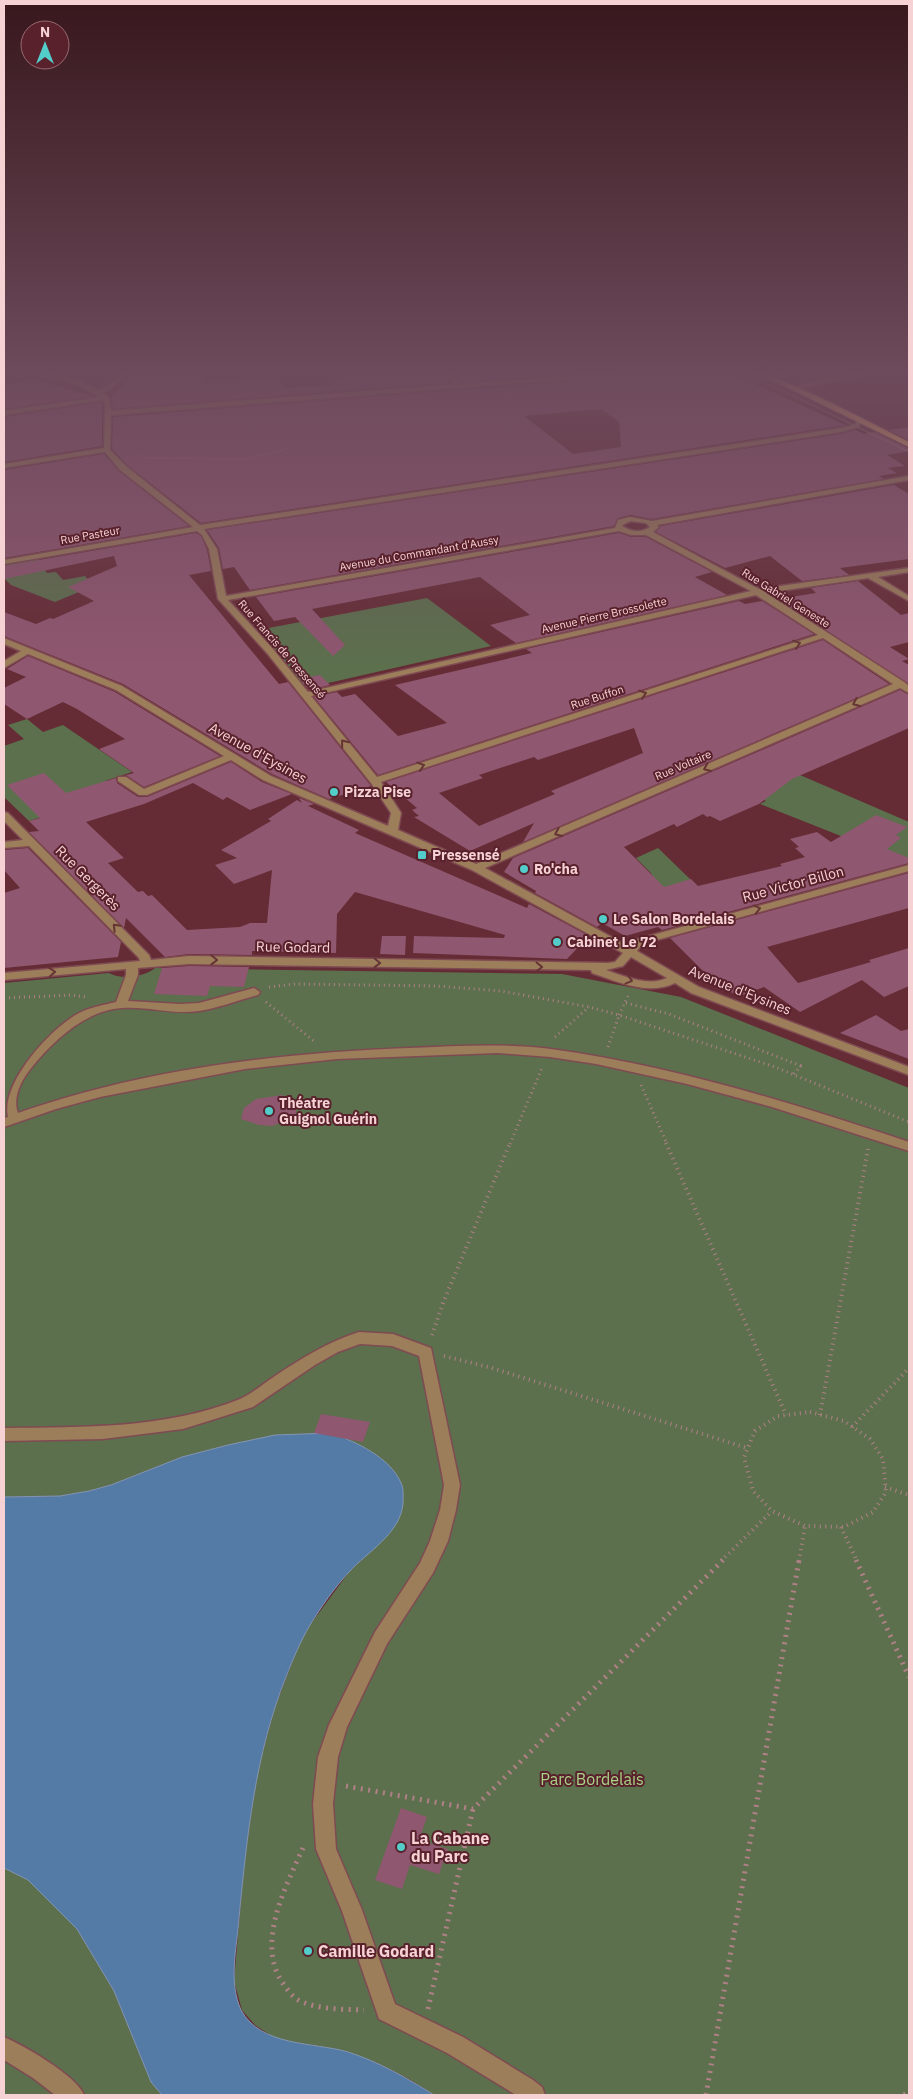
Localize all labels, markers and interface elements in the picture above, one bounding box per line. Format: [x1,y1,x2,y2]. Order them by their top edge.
north arrow [20,20,70,70]
text: N [40,23,50,41]
street label: Rue Pasteur [59,523,121,547]
street label: Avenue du Commandant d'Aussy [338,532,500,574]
street label: Rue Gabriel Geneste [739,565,833,631]
street label: Avenue Pierre Brossolette [540,594,668,636]
street label: Rue Francis de Pressensé [235,597,329,701]
one-way arrow [793,639,801,649]
street label: Rue Buffon [569,682,625,712]
one-way arrow [638,690,646,700]
one-way arrow [852,697,861,708]
street label: Avenue d'Eysines [206,719,310,787]
one-way arrow [342,740,350,749]
street label: Rue Voltaire [653,747,713,783]
one-way arrow [417,761,425,771]
one-way arrow [703,761,712,772]
place label: Pizza Pise [344,783,411,801]
marker: Pizza Pise [328,786,340,798]
one-way arrow [554,826,563,837]
street label: Rue Gergerès [52,842,124,914]
place label: Pressensé [432,846,500,864]
marker: Pressensé [416,849,428,861]
place label: Ro'cha [534,860,578,878]
street label: Rue Victor Billon [740,862,846,906]
marker: Ro'cha [518,863,530,875]
one-way arrow [753,905,761,915]
place label: Le Salon Bordelais [613,910,734,928]
marker: Le Salon Bordelais [597,913,609,925]
one-way arrow [113,924,122,933]
place label: Cabinet Le 72 [567,933,657,951]
marker: Cabinet Le 72 [551,936,563,948]
street label: Rue Godard [256,937,330,957]
one-way arrow [210,955,218,965]
one-way arrow [373,958,381,968]
one-way arrow [535,961,543,972]
street label: Avenue d'Eysines [686,961,794,1019]
one-way arrow [49,967,57,978]
one-way arrow [624,974,633,985]
place label: Théatre Guignol Guérin [279,1094,377,1128]
marker: Théatre Guignol Guérin [263,1105,275,1117]
park label: Parc Bordelais [540,1769,644,1789]
place label: La Cabane du Parc [411,1828,489,1866]
marker: La Cabane du Parc [395,1841,407,1853]
place label: Camille Godard [318,1941,434,1961]
marker: Camille Godard [302,1945,314,1957]

